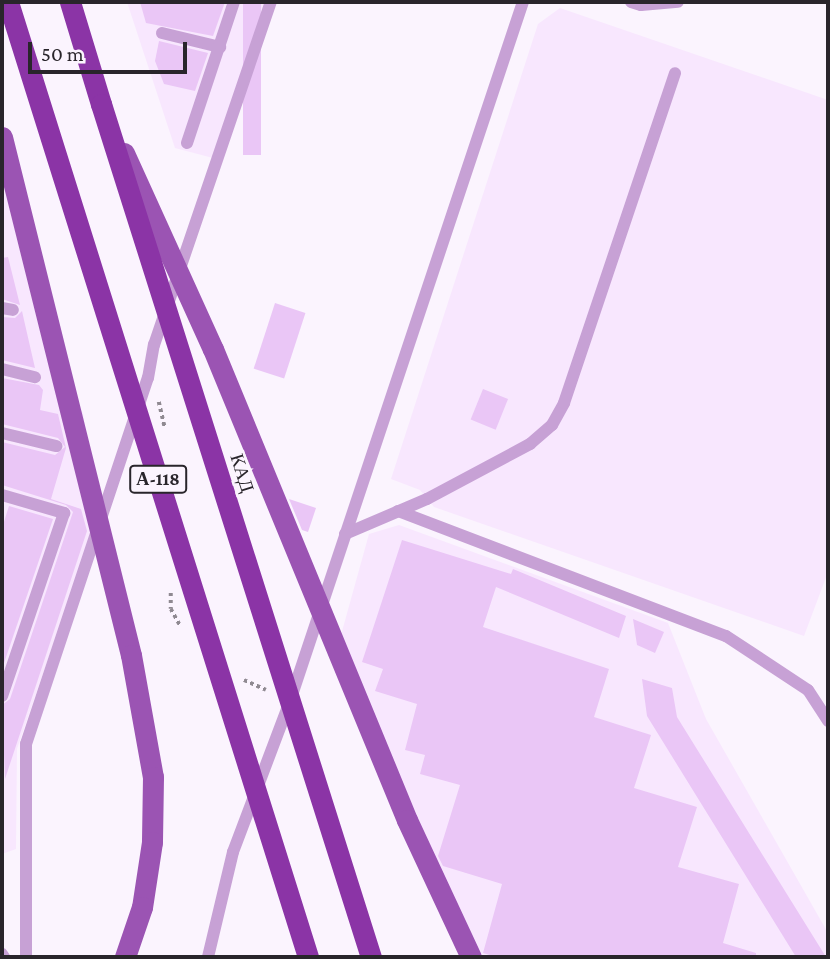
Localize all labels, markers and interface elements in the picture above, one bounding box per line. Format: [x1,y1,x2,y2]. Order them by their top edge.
scale bar [32,28,191,72]
text: 50 m [41,42,84,66]
street label: КАД [225,451,259,495]
road number: А-118 [128,464,188,494]

